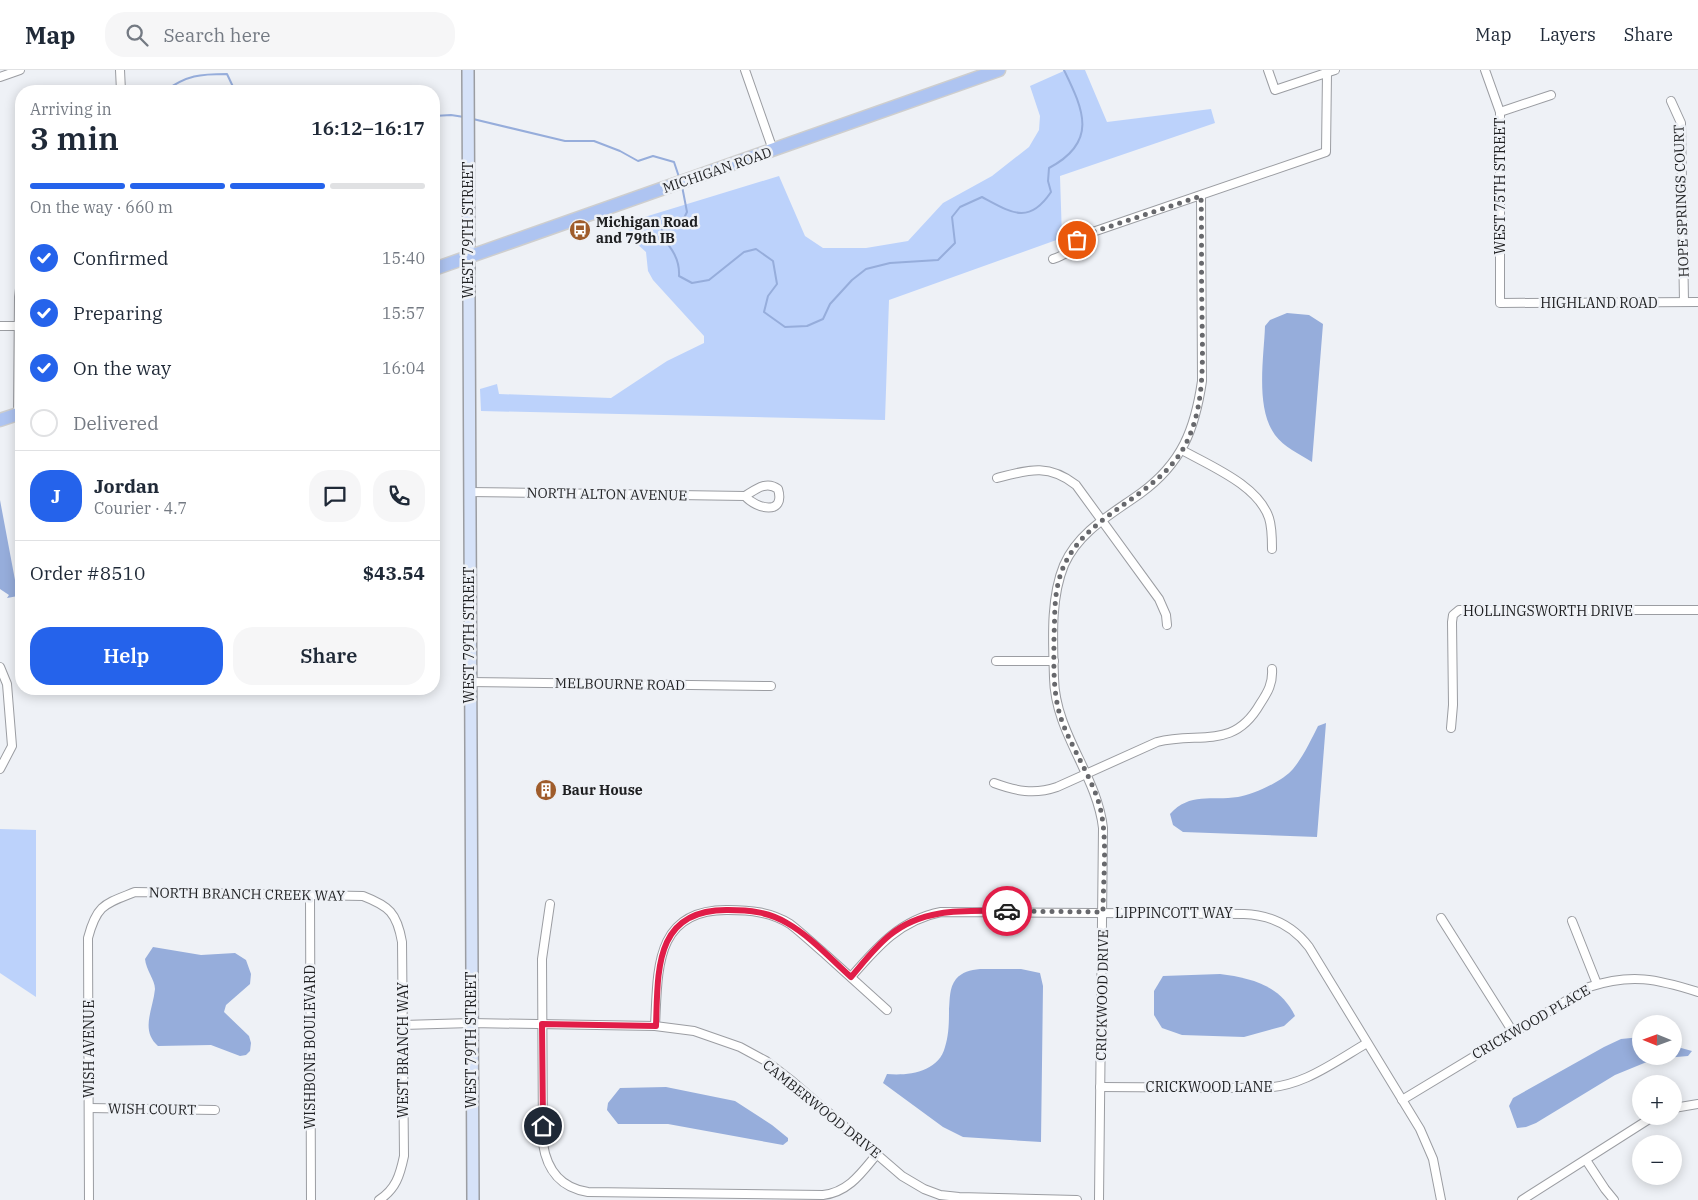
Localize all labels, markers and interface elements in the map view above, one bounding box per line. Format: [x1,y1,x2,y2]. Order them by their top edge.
search box [105,12,455,57]
text: Map [25,19,75,51]
icon: search [123,21,151,49]
text: Search here [163,23,270,47]
text: Map [1475,23,1512,46]
text: Layers [1540,23,1596,46]
text: Share [1624,23,1673,46]
text: Arriving in [30,99,112,119]
text: 16:12–16:17 [311,116,425,140]
text: 3 min [30,117,119,159]
street label: WEST 75TH STREET [1491,118,1509,254]
street label: HOPE SPRINGS COURT [1669,124,1693,278]
street label: MICHIGAN ROAD [660,143,774,197]
street label: WEST 79TH STREET [459,162,477,298]
text: On the way · 660 m [30,197,173,217]
place label: Michigan Road and 79th IB [596,213,698,247]
bus stop icon: Michigan Road and 79th IB [568,218,592,242]
pin [1056,219,1098,261]
icon: bag [1063,226,1091,254]
icon: check [30,244,58,272]
text: Confirmed [73,246,168,270]
text: 15:40 [382,248,425,268]
street label: HIGHLAND ROAD [1540,294,1658,312]
icon: check [30,299,58,327]
text: Preparing [73,301,162,325]
text: 15:57 [382,303,425,323]
icon: check [30,354,58,382]
text: On the way [73,356,171,380]
text: 16:04 [382,358,425,378]
text: Delivered [73,411,159,435]
button: chat [309,470,361,522]
button: phone [373,470,425,522]
text: Jordan [94,474,159,498]
text: J [51,484,61,508]
street label: NORTH ALTON AVENUE [526,484,688,504]
text: Courier · 4.7 [94,498,187,518]
text: Order #8510 [30,561,145,585]
text: $43.54 [363,561,425,585]
street label: WEST 79TH STREET [460,567,478,703]
street label: HOLLINGSWORTH DRIVE [1463,602,1633,620]
button: Help [30,627,223,685]
button: Share [233,627,425,685]
street label: MELBOURNE ROAD [555,674,685,694]
building icon: Baur House [534,778,558,802]
place label: Baur House [562,781,643,799]
street label: NORTH BRANCH CREEK WAY [149,883,346,905]
courier [982,886,1032,936]
icon: car [993,897,1021,925]
street label: LIPPINCOTT WAY [1115,904,1233,922]
street label: CRICKWOOD DRIVE [1092,929,1112,1061]
street label: WISHBONE BOULEVARD [301,965,319,1129]
street label: WEST 79TH STREET [462,972,480,1108]
street label: CRICKWOOD PLACE [1469,981,1593,1063]
street label: WEST BRANCH WAY [394,982,412,1118]
street label: WISH AVENUE [80,1000,98,1098]
north arrow [1632,1015,1682,1065]
map controls [1632,1015,1682,1185]
street label: CAMBERWOOD DRIVE [759,1056,885,1162]
button: + [1632,1075,1682,1125]
street label: CRICKWOOD LANE [1146,1078,1272,1096]
street label: WISH COURT [108,1099,196,1119]
pin [522,1105,564,1147]
icon: home [529,1112,557,1140]
button: − [1632,1135,1682,1185]

